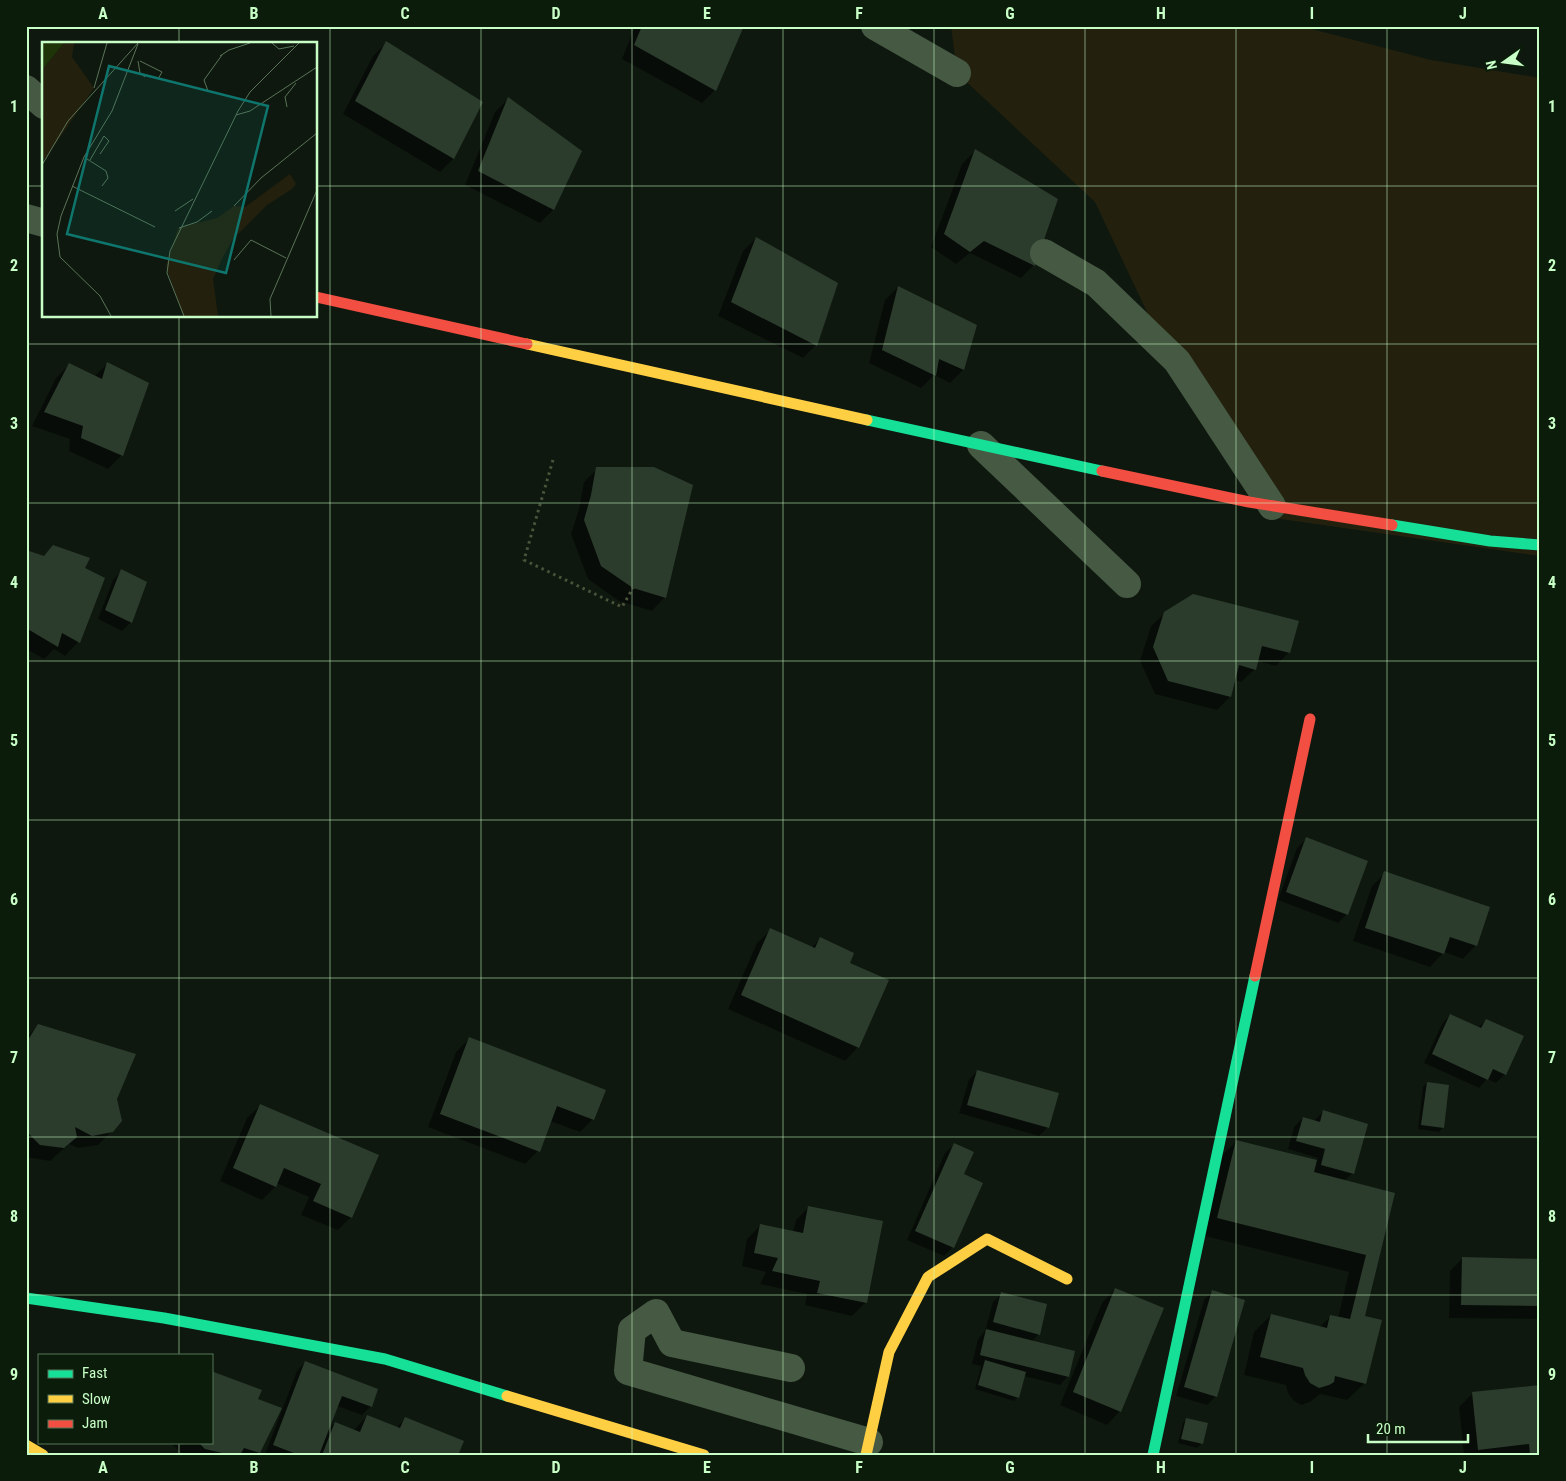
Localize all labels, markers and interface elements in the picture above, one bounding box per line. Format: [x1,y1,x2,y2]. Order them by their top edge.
text: A [98,4,108,23]
text: B [250,4,259,23]
text: C [400,4,410,23]
text: D [551,4,561,23]
text: E [703,4,711,23]
text: F [855,4,863,23]
text: G [1005,4,1015,23]
text: H [1156,4,1166,23]
text: I [1310,4,1314,23]
text: J [1459,4,1467,23]
north arrow [1478,38,1528,88]
inset map [42,42,318,318]
text: N [1483,59,1500,71]
text: 1 [10,97,18,116]
text: 1 [1548,97,1556,116]
text: 2 [10,256,18,275]
text: 2 [1548,256,1556,275]
text: 3 [10,414,18,433]
text: 3 [1548,414,1556,433]
text: 4 [10,573,18,592]
text: 4 [1548,573,1556,592]
text: 5 [10,731,18,750]
text: 5 [1548,731,1556,750]
text: 6 [10,890,18,909]
text: 6 [1548,890,1556,909]
text: 7 [10,1048,18,1067]
text: 7 [1548,1048,1556,1067]
text: 8 [10,1207,18,1226]
text: 8 [1548,1207,1556,1226]
legend [38,1354,212,1444]
text: Fast [82,1364,107,1382]
text: 9 [10,1365,18,1384]
text: 9 [1548,1365,1556,1384]
text: Slow [82,1390,111,1408]
scale bar [1368,1411,1468,1443]
text: Jam [82,1414,108,1432]
text: 20 m [1376,1420,1406,1438]
text: A [98,1458,108,1477]
text: B [250,1458,259,1477]
text: C [400,1458,410,1477]
text: D [551,1458,561,1477]
text: E [703,1458,711,1477]
text: F [855,1458,863,1477]
text: G [1005,1458,1015,1477]
text: H [1156,1458,1166,1477]
text: I [1310,1458,1314,1477]
text: J [1459,1458,1467,1477]

